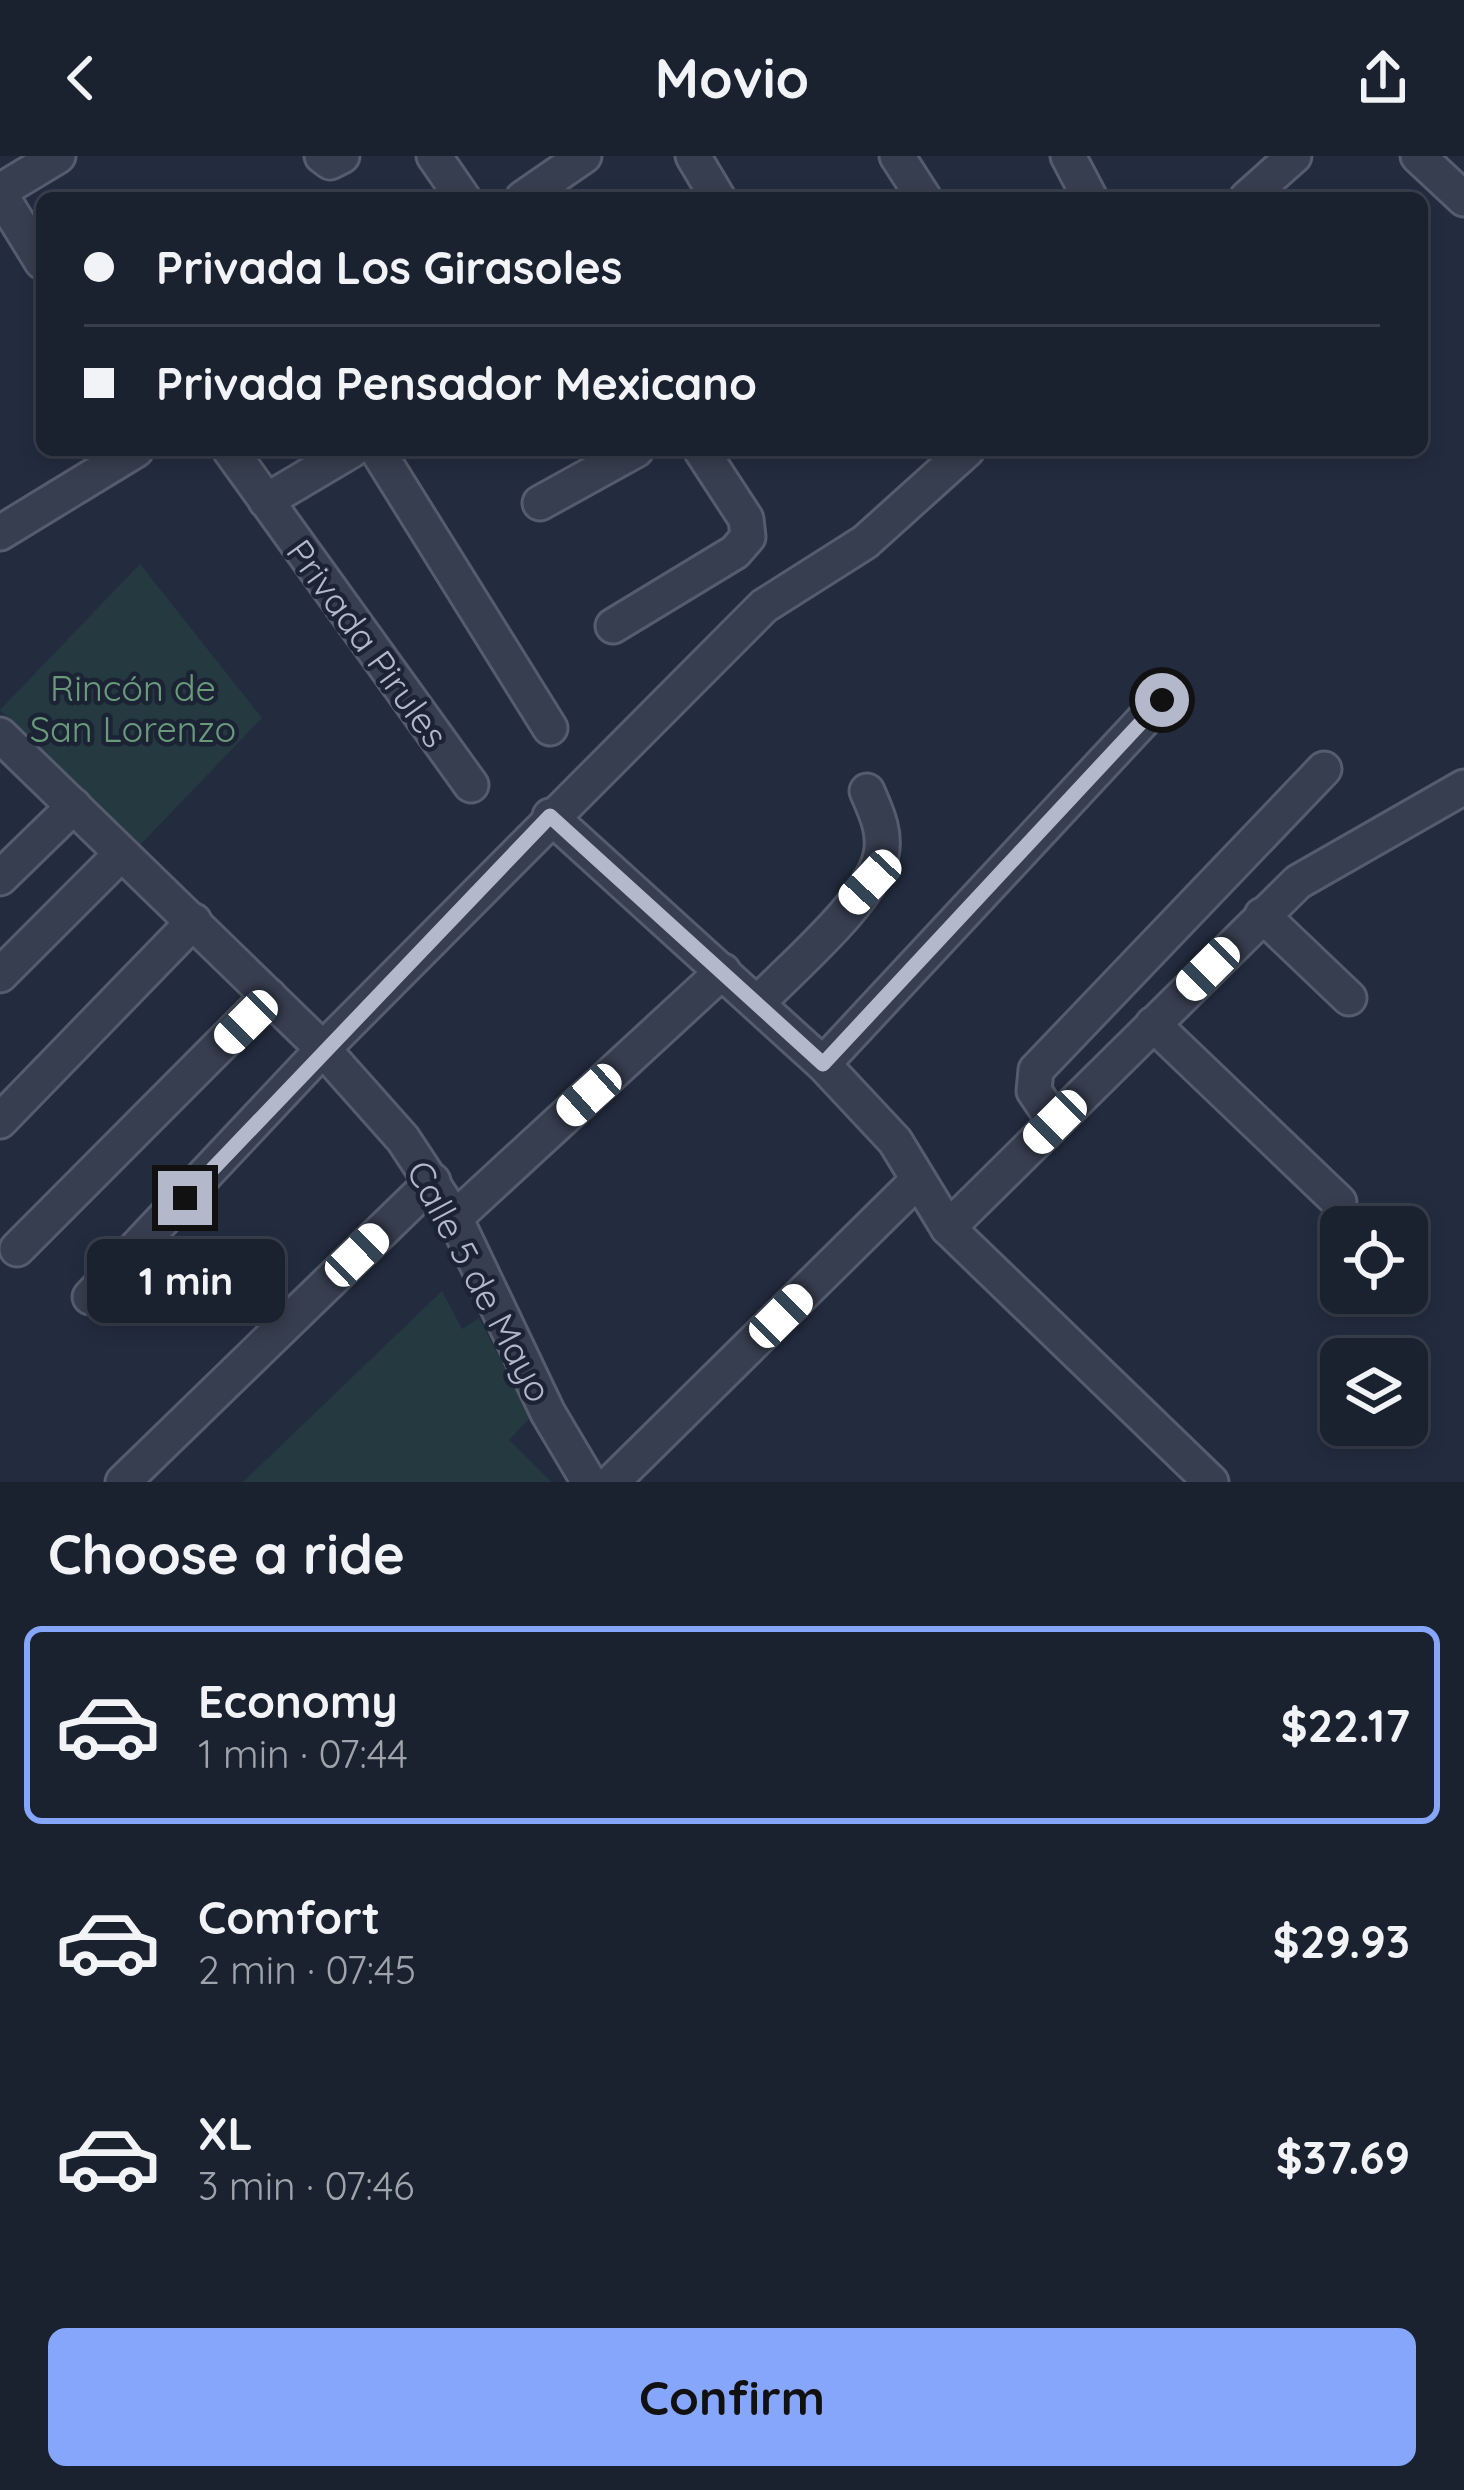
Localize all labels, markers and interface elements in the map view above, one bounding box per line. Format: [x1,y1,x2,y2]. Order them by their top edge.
text: Movio [655,44,809,112]
icon: back [48,45,114,111]
icon: share [1350,45,1416,111]
text: Privada Los Girasoles [156,239,622,295]
text: Privada Pensador Mexicano [156,355,757,411]
street label: Privada Pirules [278,530,458,756]
park label: Rincón de San Lorenzo [30,665,236,751]
route start [1135,673,1189,727]
car [832,843,908,921]
car [1170,931,1246,1007]
car [208,984,284,1060]
car [550,1058,628,1132]
car [1017,1084,1093,1160]
street label: Calle 5 de Mayo [398,1153,562,1409]
route end [158,1171,212,1225]
map controls [1320,1206,1428,1446]
button: locate [1320,1206,1428,1314]
car [319,1217,395,1293]
callout: 1 min [86,1240,284,1324]
text: 1 min [139,1256,233,1305]
car [743,1278,819,1354]
button: layers [1320,1338,1428,1446]
text: Choose a ride [48,1520,405,1588]
icon: car [54,1671,162,1779]
text: Economy [198,1673,398,1729]
text: $22.17 [1281,1697,1410,1753]
text: 1 min · 07:44 [198,1729,408,1778]
icon: car [54,1887,162,1995]
text: Comfort [198,1889,380,1945]
text: $29.93 [1273,1913,1410,1969]
text: 2 min · 07:45 [198,1945,416,1994]
icon: car [54,2103,162,2211]
text: XL [198,2105,253,2161]
text: $37.69 [1276,2129,1410,2185]
text: 3 min · 07:46 [198,2161,414,2210]
button: Confirm [48,2328,1416,2466]

